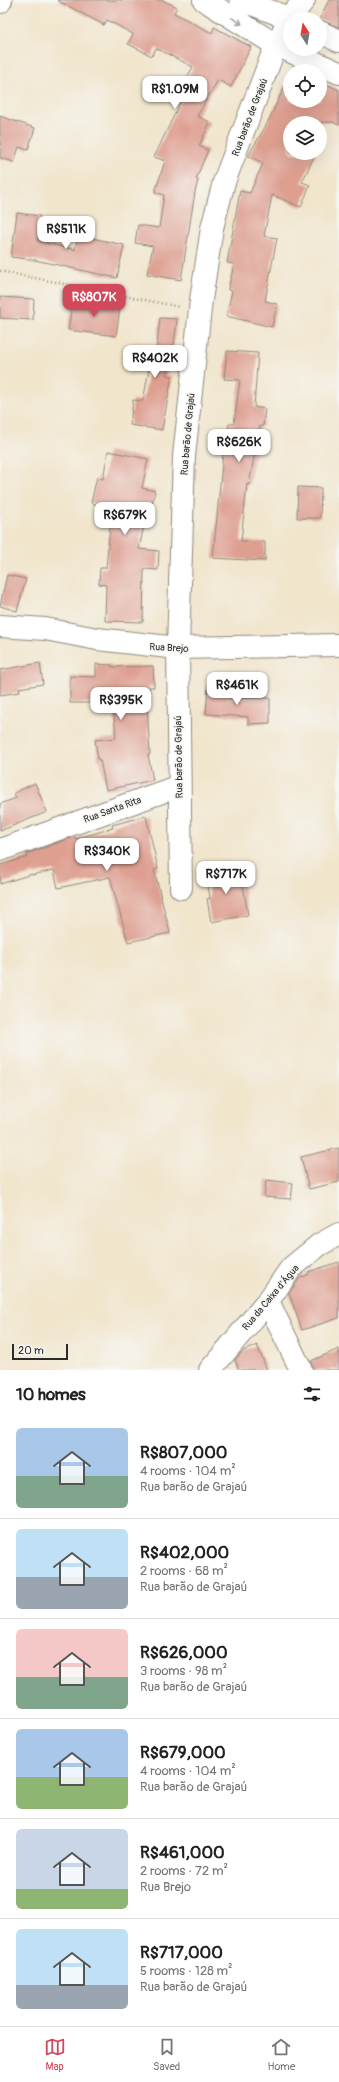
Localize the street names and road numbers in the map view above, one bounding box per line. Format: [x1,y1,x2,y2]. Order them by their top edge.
street label: Rua barão de Grajaú [230,77,270,158]
street label: Rua barão de Grajaú [178,392,198,476]
street label: Rua Brejo [149,641,189,655]
street label: Rua barão de Grajaú [172,716,186,798]
street label: Rua Santa Rita [82,794,143,826]
street label: Rua da Caixa d'Água [239,1261,302,1333]

